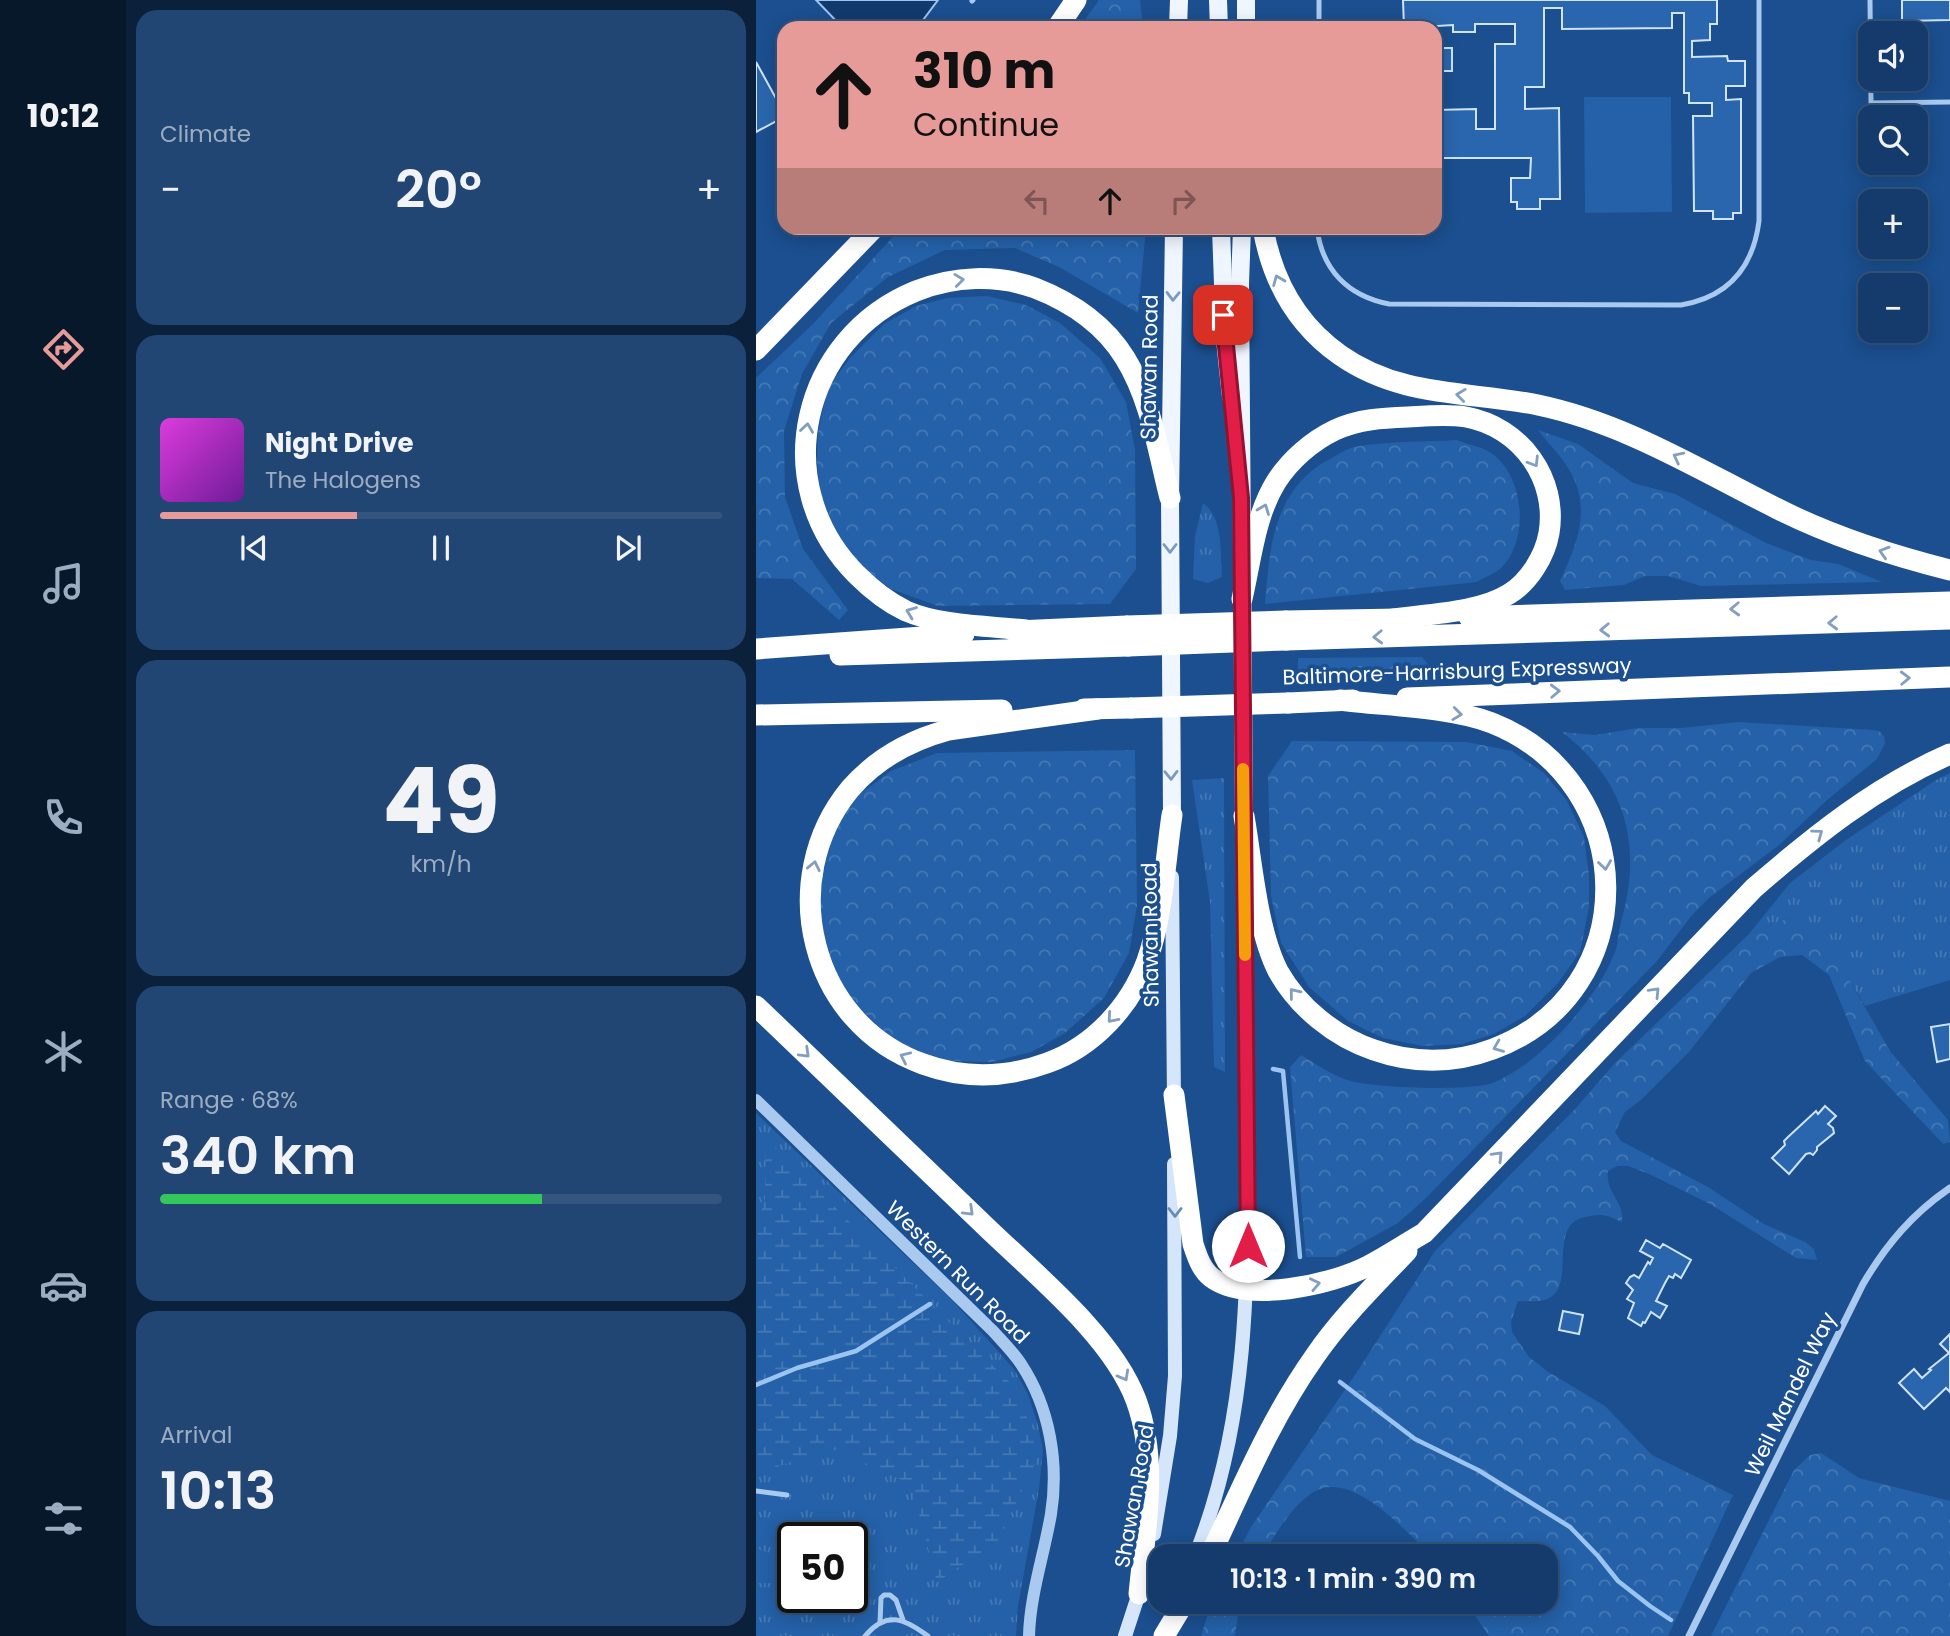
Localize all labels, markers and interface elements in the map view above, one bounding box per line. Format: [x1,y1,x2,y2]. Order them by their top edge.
map controls [1858,21,1928,343]
button: sound [1858,21,1928,91]
text: 310 m [913,37,1055,105]
icon: ahead [798,49,889,140]
text: 10:12 [27,93,99,138]
text: Continue [913,102,1059,147]
button: search [1858,105,1928,175]
text: Climate [160,118,251,150]
text: 20° [395,153,482,226]
text: − [160,163,181,216]
text: + [696,163,722,216]
icon: left [1018,182,1056,220]
icon: ahead [1091,182,1129,220]
icon: right [1164,182,1202,220]
button: + [1858,189,1928,259]
one-way arrow [953,273,964,288]
button: − [1858,273,1928,343]
one-way arrow [1272,275,1286,288]
pin [1193,285,1253,345]
one-way arrow [1165,291,1181,301]
street label: Shawan Road [1133,294,1165,440]
icon: arrive [1204,296,1242,334]
icon: directions [39,325,88,374]
one-way arrow [1455,387,1467,402]
one-way arrow [799,422,814,434]
text: Night Drive [265,425,413,461]
one-way arrow [1673,452,1685,466]
one-way arrow [1525,455,1538,468]
text: The Halogens [265,464,421,496]
one-way arrow [1256,503,1270,515]
icon: previous [235,529,273,567]
icon: pause [422,529,460,567]
icon: next [609,529,647,567]
one-way arrow [1162,543,1178,553]
one-way arrow [1878,546,1890,561]
icon: music [39,559,88,608]
one-way arrow [1729,602,1740,617]
one-way arrow [905,606,917,620]
one-way arrow [1827,615,1838,630]
one-way arrow [1600,622,1611,637]
one-way arrow [1372,629,1383,644]
street label: Baltimore-Harrisburg Expressway [1282,650,1632,692]
one-way arrow [1900,671,1911,686]
one-way arrow [1550,684,1561,699]
one-way arrow [1451,706,1462,721]
text: 49 [382,737,500,865]
one-way arrow [1163,770,1179,781]
icon: phone [39,793,88,842]
one-way arrow [1810,829,1823,842]
text: km/h [410,848,472,880]
one-way arrow [1597,859,1612,871]
one-way arrow [806,860,820,872]
street label: Shawan Road [1134,862,1166,1008]
one-way arrow [1647,987,1660,1000]
one-way arrow [1290,988,1302,1001]
one-way arrow [1108,1009,1120,1022]
icon: climate [39,1027,88,1076]
one-way arrow [1492,1039,1505,1053]
one-way arrow [797,1045,810,1058]
one-way arrow [900,1051,912,1065]
text: Range · 68% [160,1084,298,1116]
text: 340 km [160,1119,356,1192]
one-way arrow [1489,1151,1502,1164]
street label: Western Run Road [880,1194,1036,1350]
one-way arrow [961,1203,974,1216]
one-way arrow [1167,1207,1183,1218]
position arrow [1211,1209,1285,1283]
icon: car [39,1261,88,1310]
one-way arrow [1309,1277,1321,1292]
street label: Weil Mandel Way [1738,1307,1842,1481]
one-way arrow [1116,1369,1130,1381]
text: Arrival [160,1419,232,1451]
street label: Shawan Road [1107,1422,1161,1570]
text: 10:13 [160,1454,276,1527]
icon: filters [39,1494,88,1543]
speed limit sign: 50 [777,1522,868,1613]
text: 10:13 · 1 min · 390 m [1230,1561,1476,1597]

